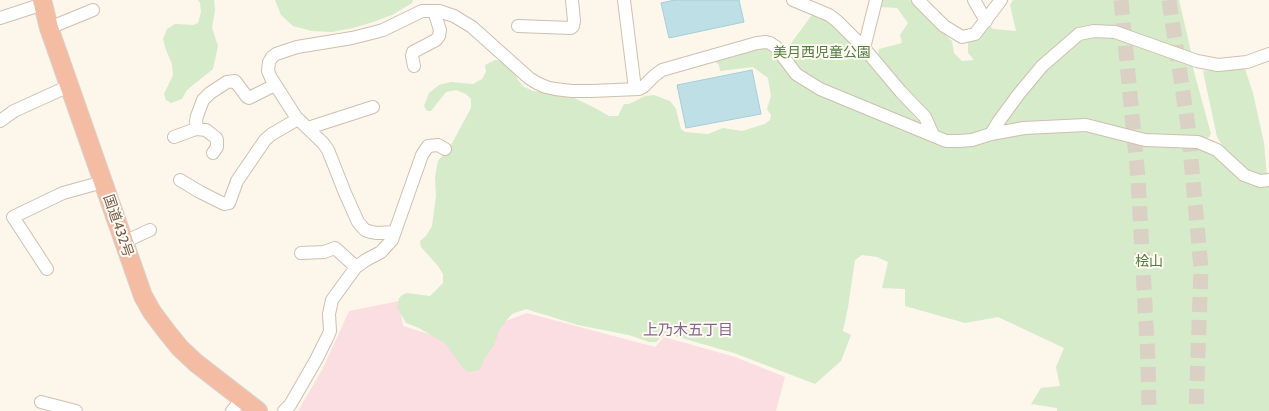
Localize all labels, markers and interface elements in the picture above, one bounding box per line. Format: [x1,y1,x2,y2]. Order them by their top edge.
park label: 美月西児童公園 [773,45,871,61]
street label: 国道432号 [99,193,137,259]
park label: 桧山 [1135,254,1163,270]
district label: 上乃木五丁目 [643,322,733,340]

